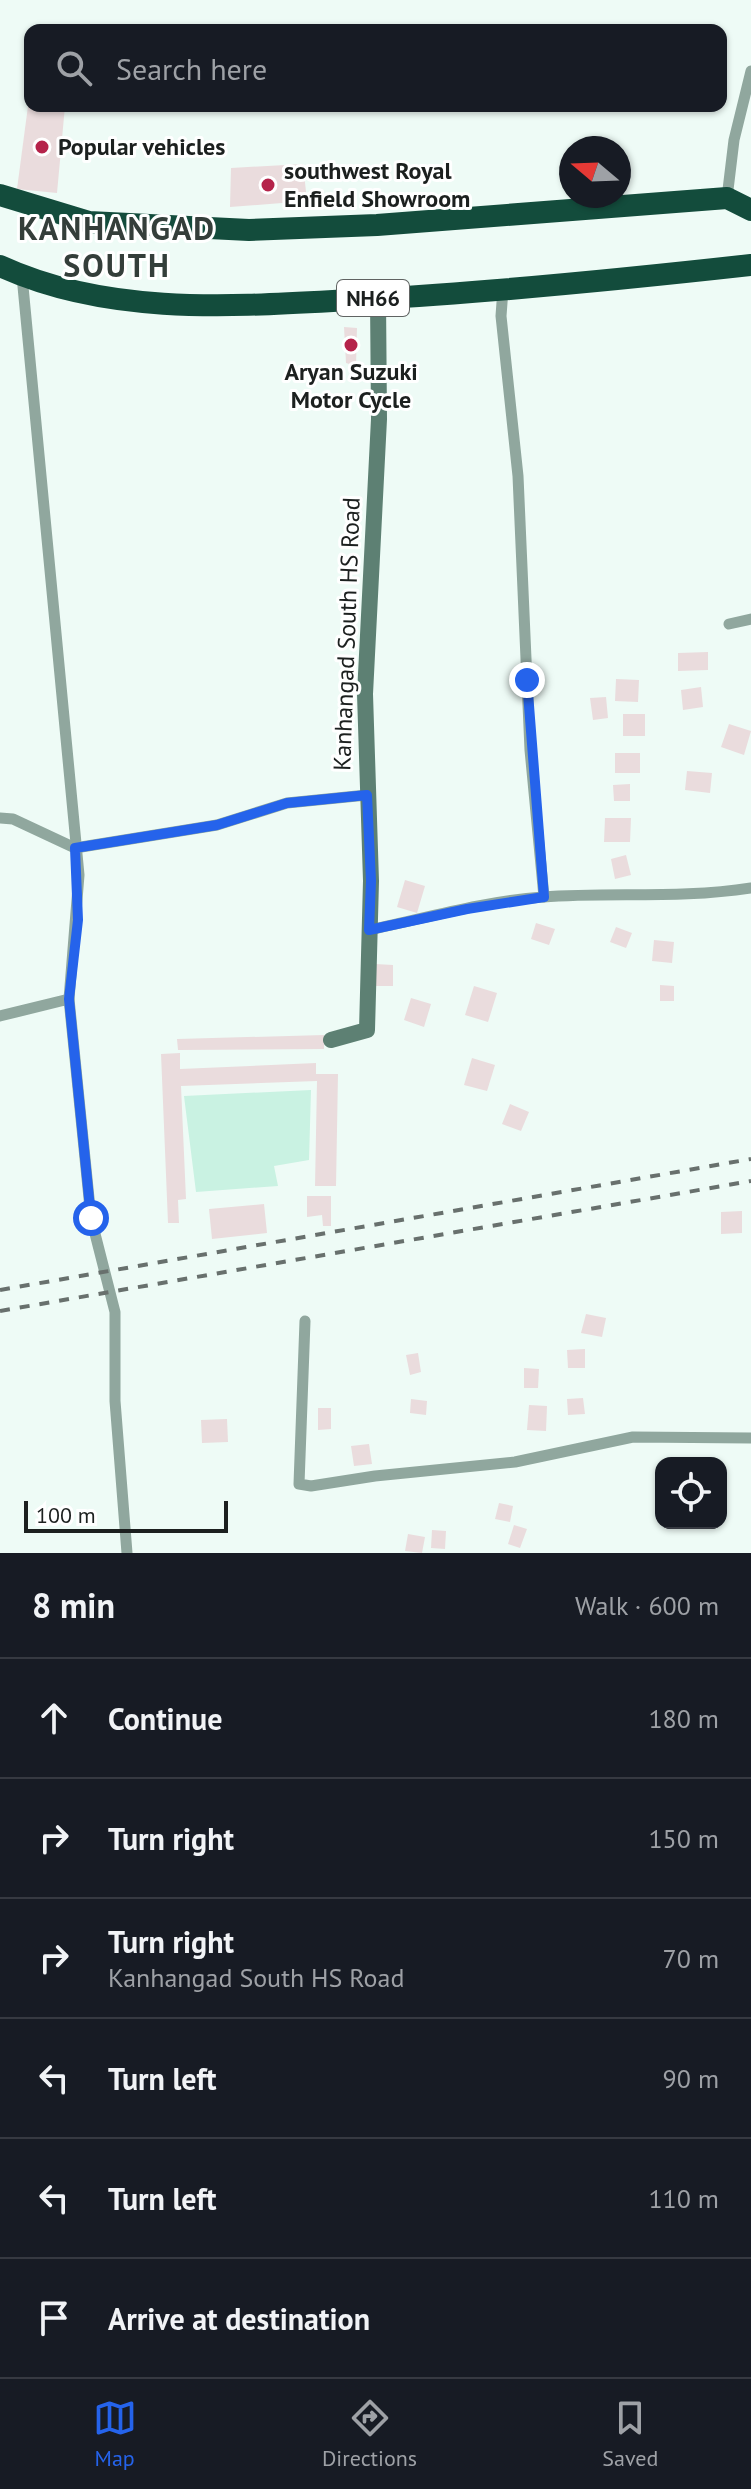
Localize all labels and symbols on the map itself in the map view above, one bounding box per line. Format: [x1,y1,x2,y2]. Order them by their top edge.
place label: Popular vehicles [58,131,225,162]
north arrow [559,136,631,208]
marker: Popular vehicles [33,138,51,156]
place label: southwest Royal Enfield Showroom [284,155,470,214]
marker: southwest Royal Enfield Showroom [259,176,277,194]
district label: KANHANGAD SOUTH [18,207,216,286]
road number: NH66 [337,280,409,316]
marker: Aryan Suzuki Motor Cycle [342,336,360,354]
place label: Aryan Suzuki Motor Cycle [284,356,418,415]
street label: Kanhangad South HS Road [326,497,367,771]
route end [509,662,545,698]
route start [73,1200,109,1236]
scale bar [24,1497,228,1533]

